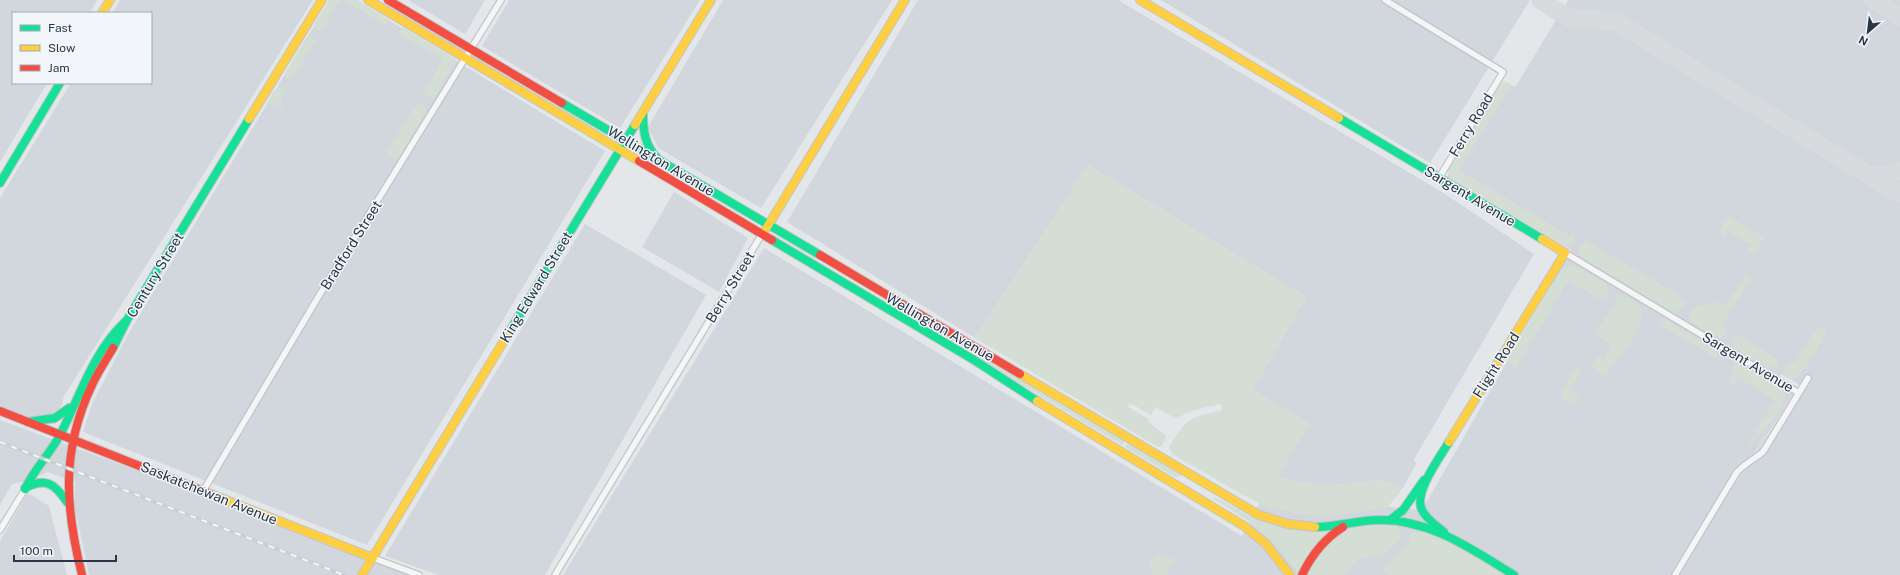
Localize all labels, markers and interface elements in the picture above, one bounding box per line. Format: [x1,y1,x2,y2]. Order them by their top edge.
legend [12,12,152,84]
north arrow [1848,12,1888,52]
text: Fast [48,21,73,35]
text: N [1857,34,1870,48]
text: Slow [48,41,76,55]
text: Jam [48,61,70,75]
street label: Ferry Road [1446,90,1496,160]
street label: Wellington Avenue [605,123,717,199]
street label: Sargent Avenue [1422,163,1519,230]
street label: Bradford Street [317,197,385,293]
street label: King Edward Street [497,229,575,345]
street label: Century Street [123,230,187,320]
street label: Berry Street [702,248,758,326]
street label: Wellington Avenue [883,290,997,364]
street label: Flight Road [1469,329,1523,401]
street label: Sargent Avenue [1700,329,1797,396]
street label: Saskatchewan Avenue [138,458,280,528]
scale bar [14,537,116,563]
text: 100 m [20,544,53,558]

